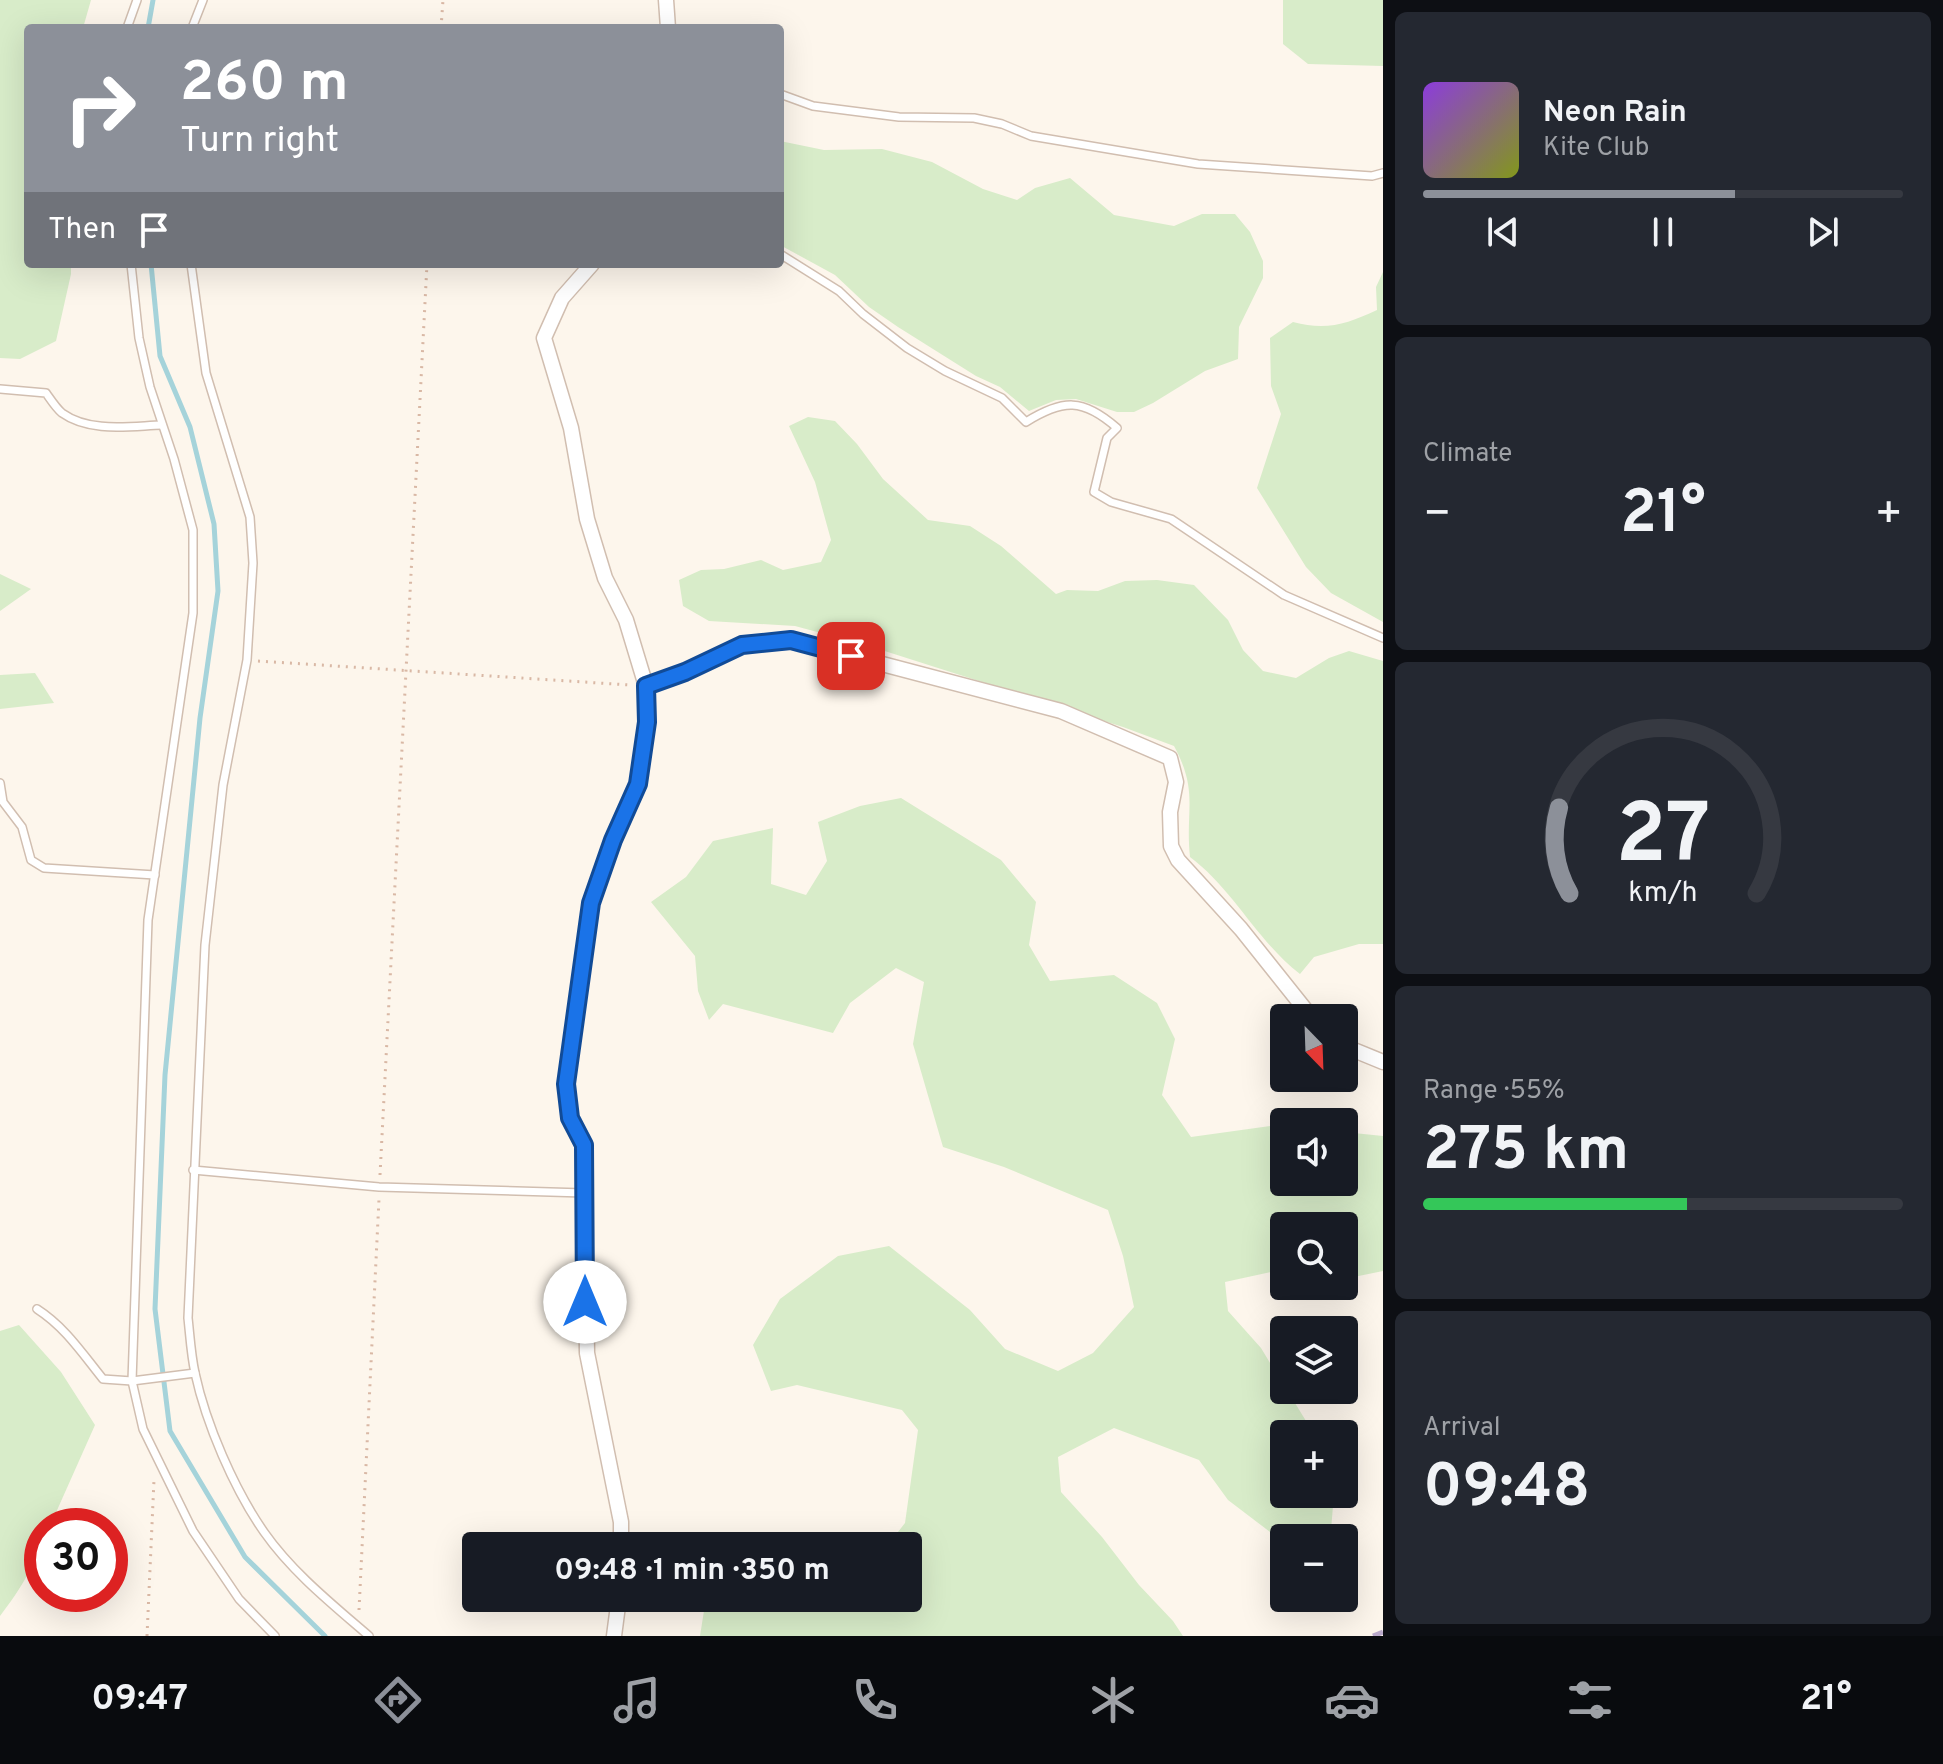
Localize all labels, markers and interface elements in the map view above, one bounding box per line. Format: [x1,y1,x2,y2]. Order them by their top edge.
text: 260 m [180,50,349,120]
icon: right [48,56,152,160]
text: Neon Rain [1543,95,1687,132]
text: Turn right [180,119,339,165]
text: Kite Club [1543,132,1649,165]
icon: arrive [132,208,176,252]
icon: previous [1481,210,1525,254]
icon: pause [1641,210,1685,254]
icon: next [1801,210,1845,254]
text: Then [48,212,116,249]
text: Climate [1423,438,1512,471]
text: 21° [1620,478,1706,554]
text: − [1423,488,1451,544]
text: + [1875,488,1903,544]
pin [817,622,885,690]
icon: arrive [829,634,873,678]
text: 27 [1616,787,1710,892]
text: km/h [1628,876,1698,912]
north arrow [1270,1004,1358,1092]
map controls [1270,1004,1358,1612]
text: Range · 55% [1423,1075,1565,1108]
button: sound [1270,1108,1358,1196]
text: 275 km [1423,1115,1629,1191]
button: search [1270,1212,1358,1300]
position arrow [543,1260,627,1344]
button: layers [1270,1316,1358,1404]
text: Arrival [1423,1412,1501,1445]
button: + [1270,1420,1358,1508]
text: 09:48 [1423,1452,1590,1528]
speed limit sign: 30 [24,1508,128,1612]
button: − [1270,1524,1358,1612]
text: 09:48 · 1 min · 350 m [554,1553,830,1590]
icon: directions [370,1672,426,1728]
icon: music [609,1672,665,1728]
icon: phone [847,1672,903,1728]
icon: climate [1085,1672,1141,1728]
icon: car [1324,1672,1380,1728]
icon: filters [1562,1672,1618,1728]
text: 09:47 [91,1677,188,1723]
text: 21° [1800,1677,1852,1723]

